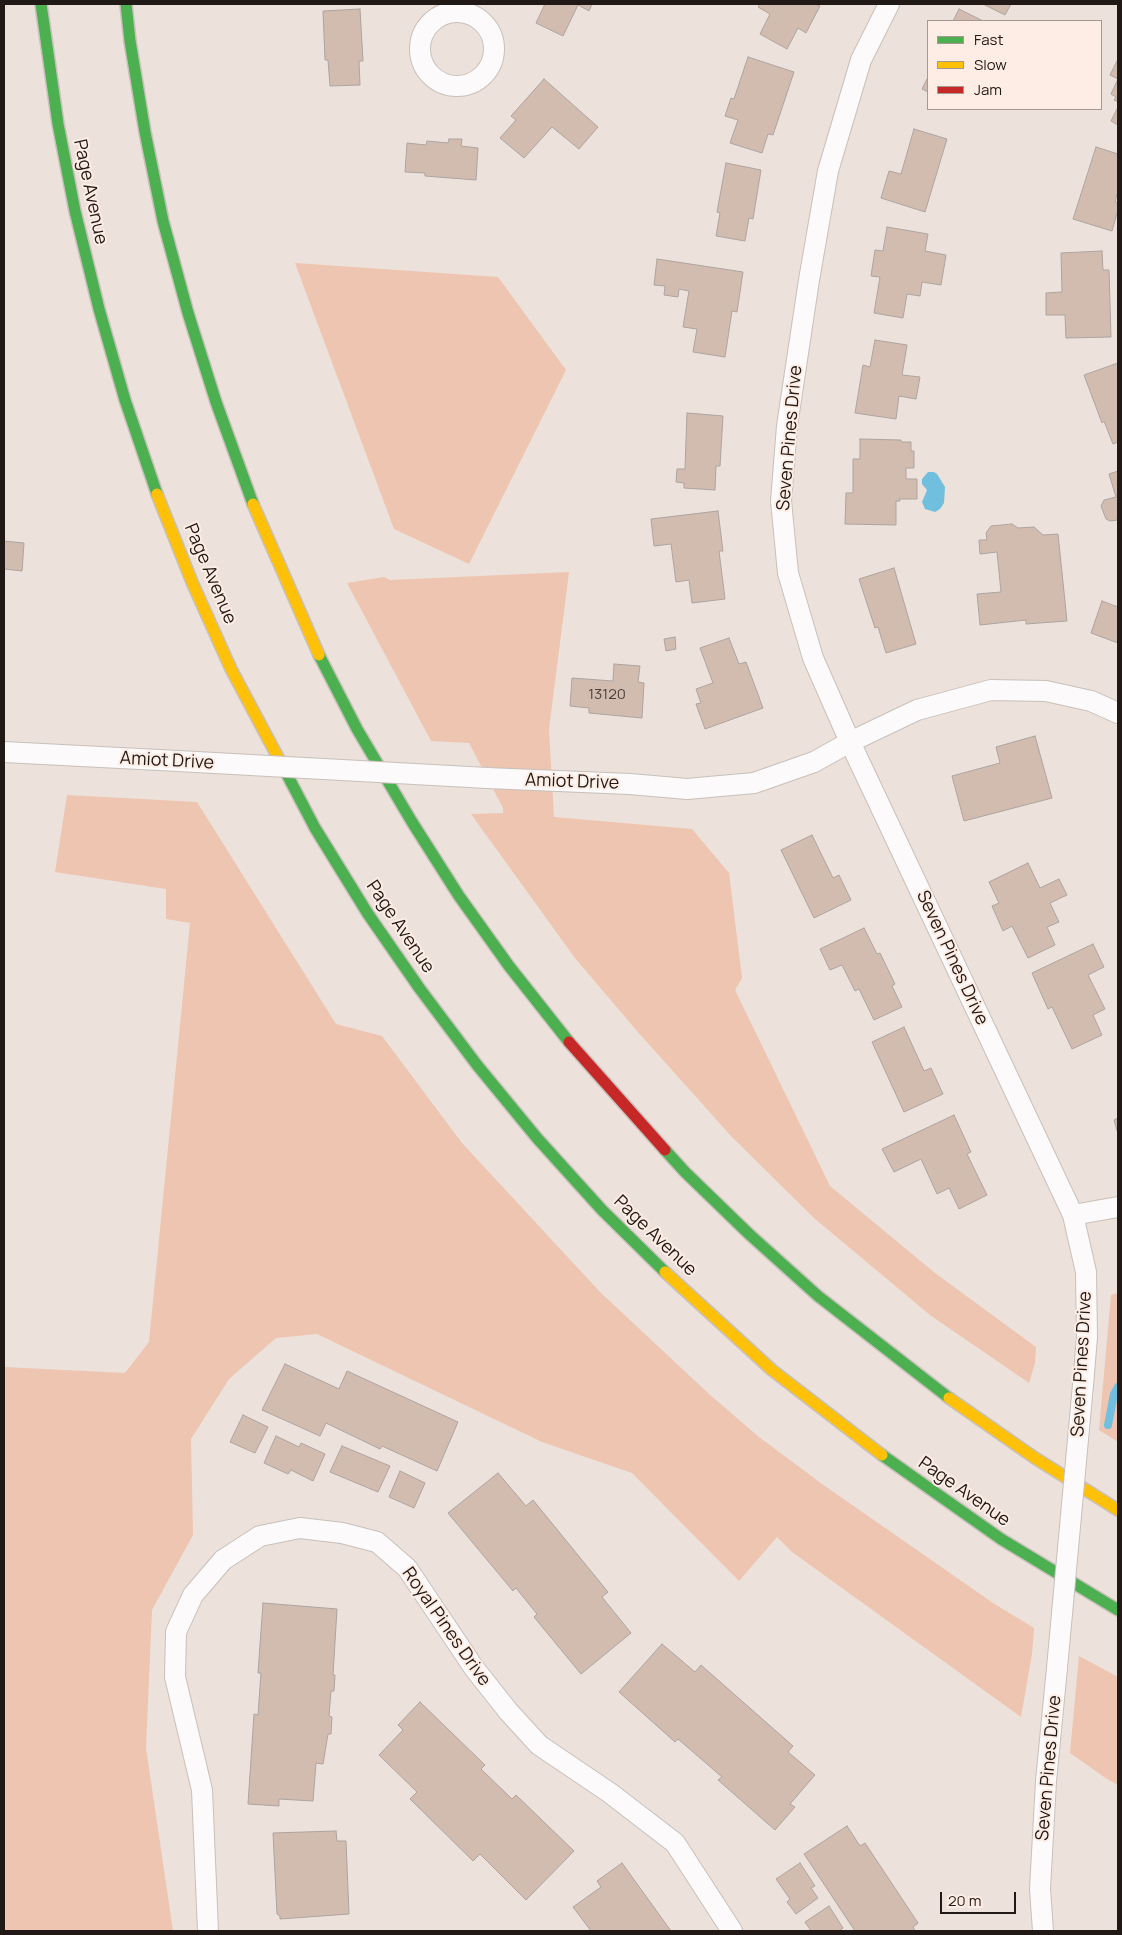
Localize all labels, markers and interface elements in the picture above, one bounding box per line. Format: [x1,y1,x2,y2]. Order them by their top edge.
legend [927,20,1102,110]
text: Fast [974,29,1003,50]
text: Slow [974,54,1007,75]
text: Jam [974,79,1002,100]
street label: Page Avenue [68,137,112,247]
street label: Seven Pines Drive [773,364,807,512]
street label: Page Avenue [179,521,241,627]
house number: 13120 [588,686,626,704]
street label: Amiot Drive [119,748,215,774]
street label: Amiot Drive [524,770,620,794]
street label: Page Avenue [361,877,439,977]
street label: Seven Pines Drive [911,887,993,1029]
street label: Page Avenue [609,1191,701,1281]
street label: Seven Pines Drive [1067,1291,1097,1437]
street label: Page Avenue [914,1453,1014,1531]
street label: Royal Pines Drive [397,1563,495,1691]
street label: Seven Pines Drive [1032,1694,1066,1842]
scale bar [942,1882,1018,1914]
text: 20 m [948,1890,981,1911]

